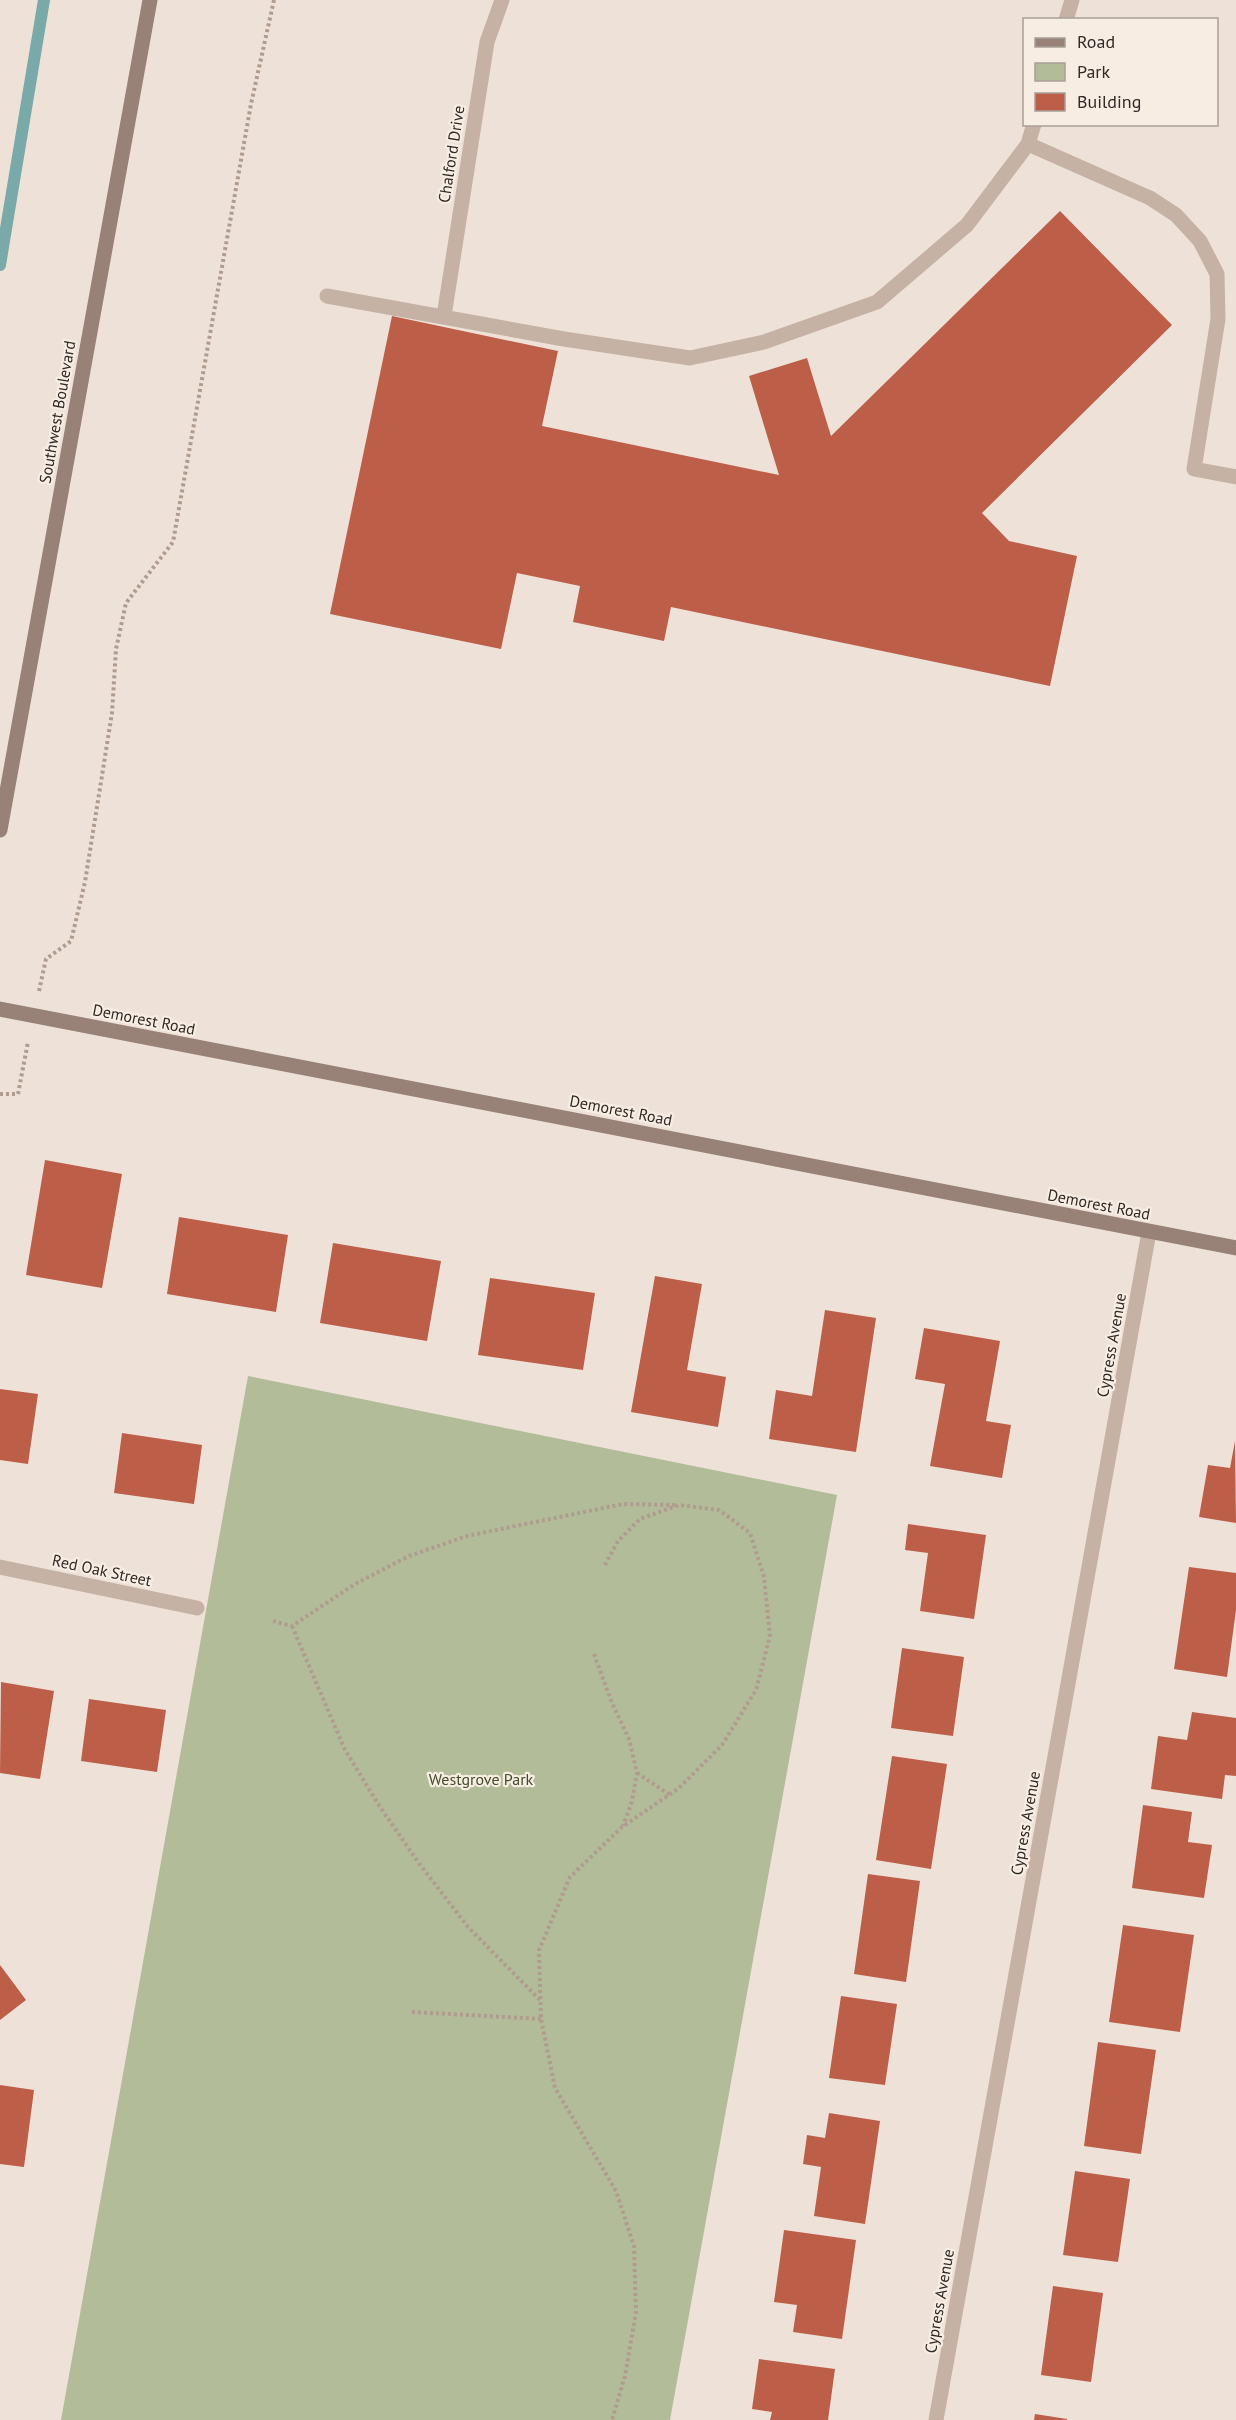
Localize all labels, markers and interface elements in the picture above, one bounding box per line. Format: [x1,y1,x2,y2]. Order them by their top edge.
legend [1023,18,1218,126]
text: Road [1077,30,1115,53]
text: Park [1077,60,1110,83]
text: Building [1077,90,1141,113]
street label: Chalford Drive [433,104,469,204]
street label: Southwest Boulevard [35,339,79,485]
street label: Demorest Road [91,999,197,1039]
street label: Demorest Road [568,1090,674,1130]
street label: Demorest Road [1046,1184,1152,1224]
street label: Cypress Avenue [1092,1291,1130,1399]
street label: Red Oak Street [51,1550,154,1590]
park label: Westgrove Park [429,1769,534,1789]
street label: Cypress Avenue [1006,1769,1044,1877]
street label: Cypress Avenue [920,2247,958,2355]

